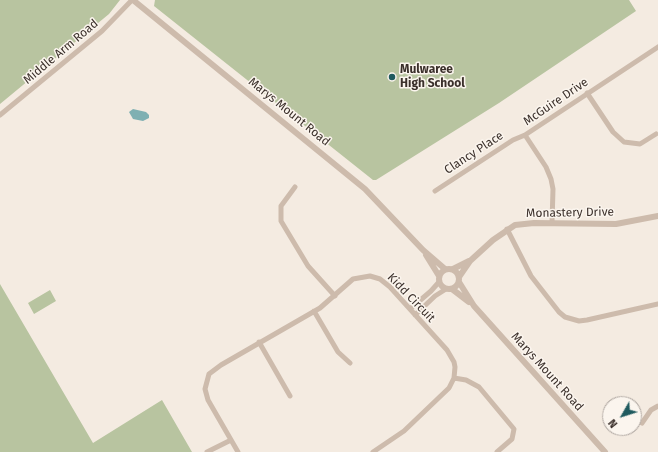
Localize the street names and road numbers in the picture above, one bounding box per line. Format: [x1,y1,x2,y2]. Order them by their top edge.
street label: Middle Arm Road [21,17,101,87]
street label: Marys Mount Road [245,75,333,149]
street label: McGuire Drive [521,75,591,129]
street label: Clancy Place [442,129,506,177]
street label: Monastery Drive [526,205,614,221]
street label: Kidd Circuit [384,270,438,326]
street label: Marys Mount Road [508,330,586,414]

